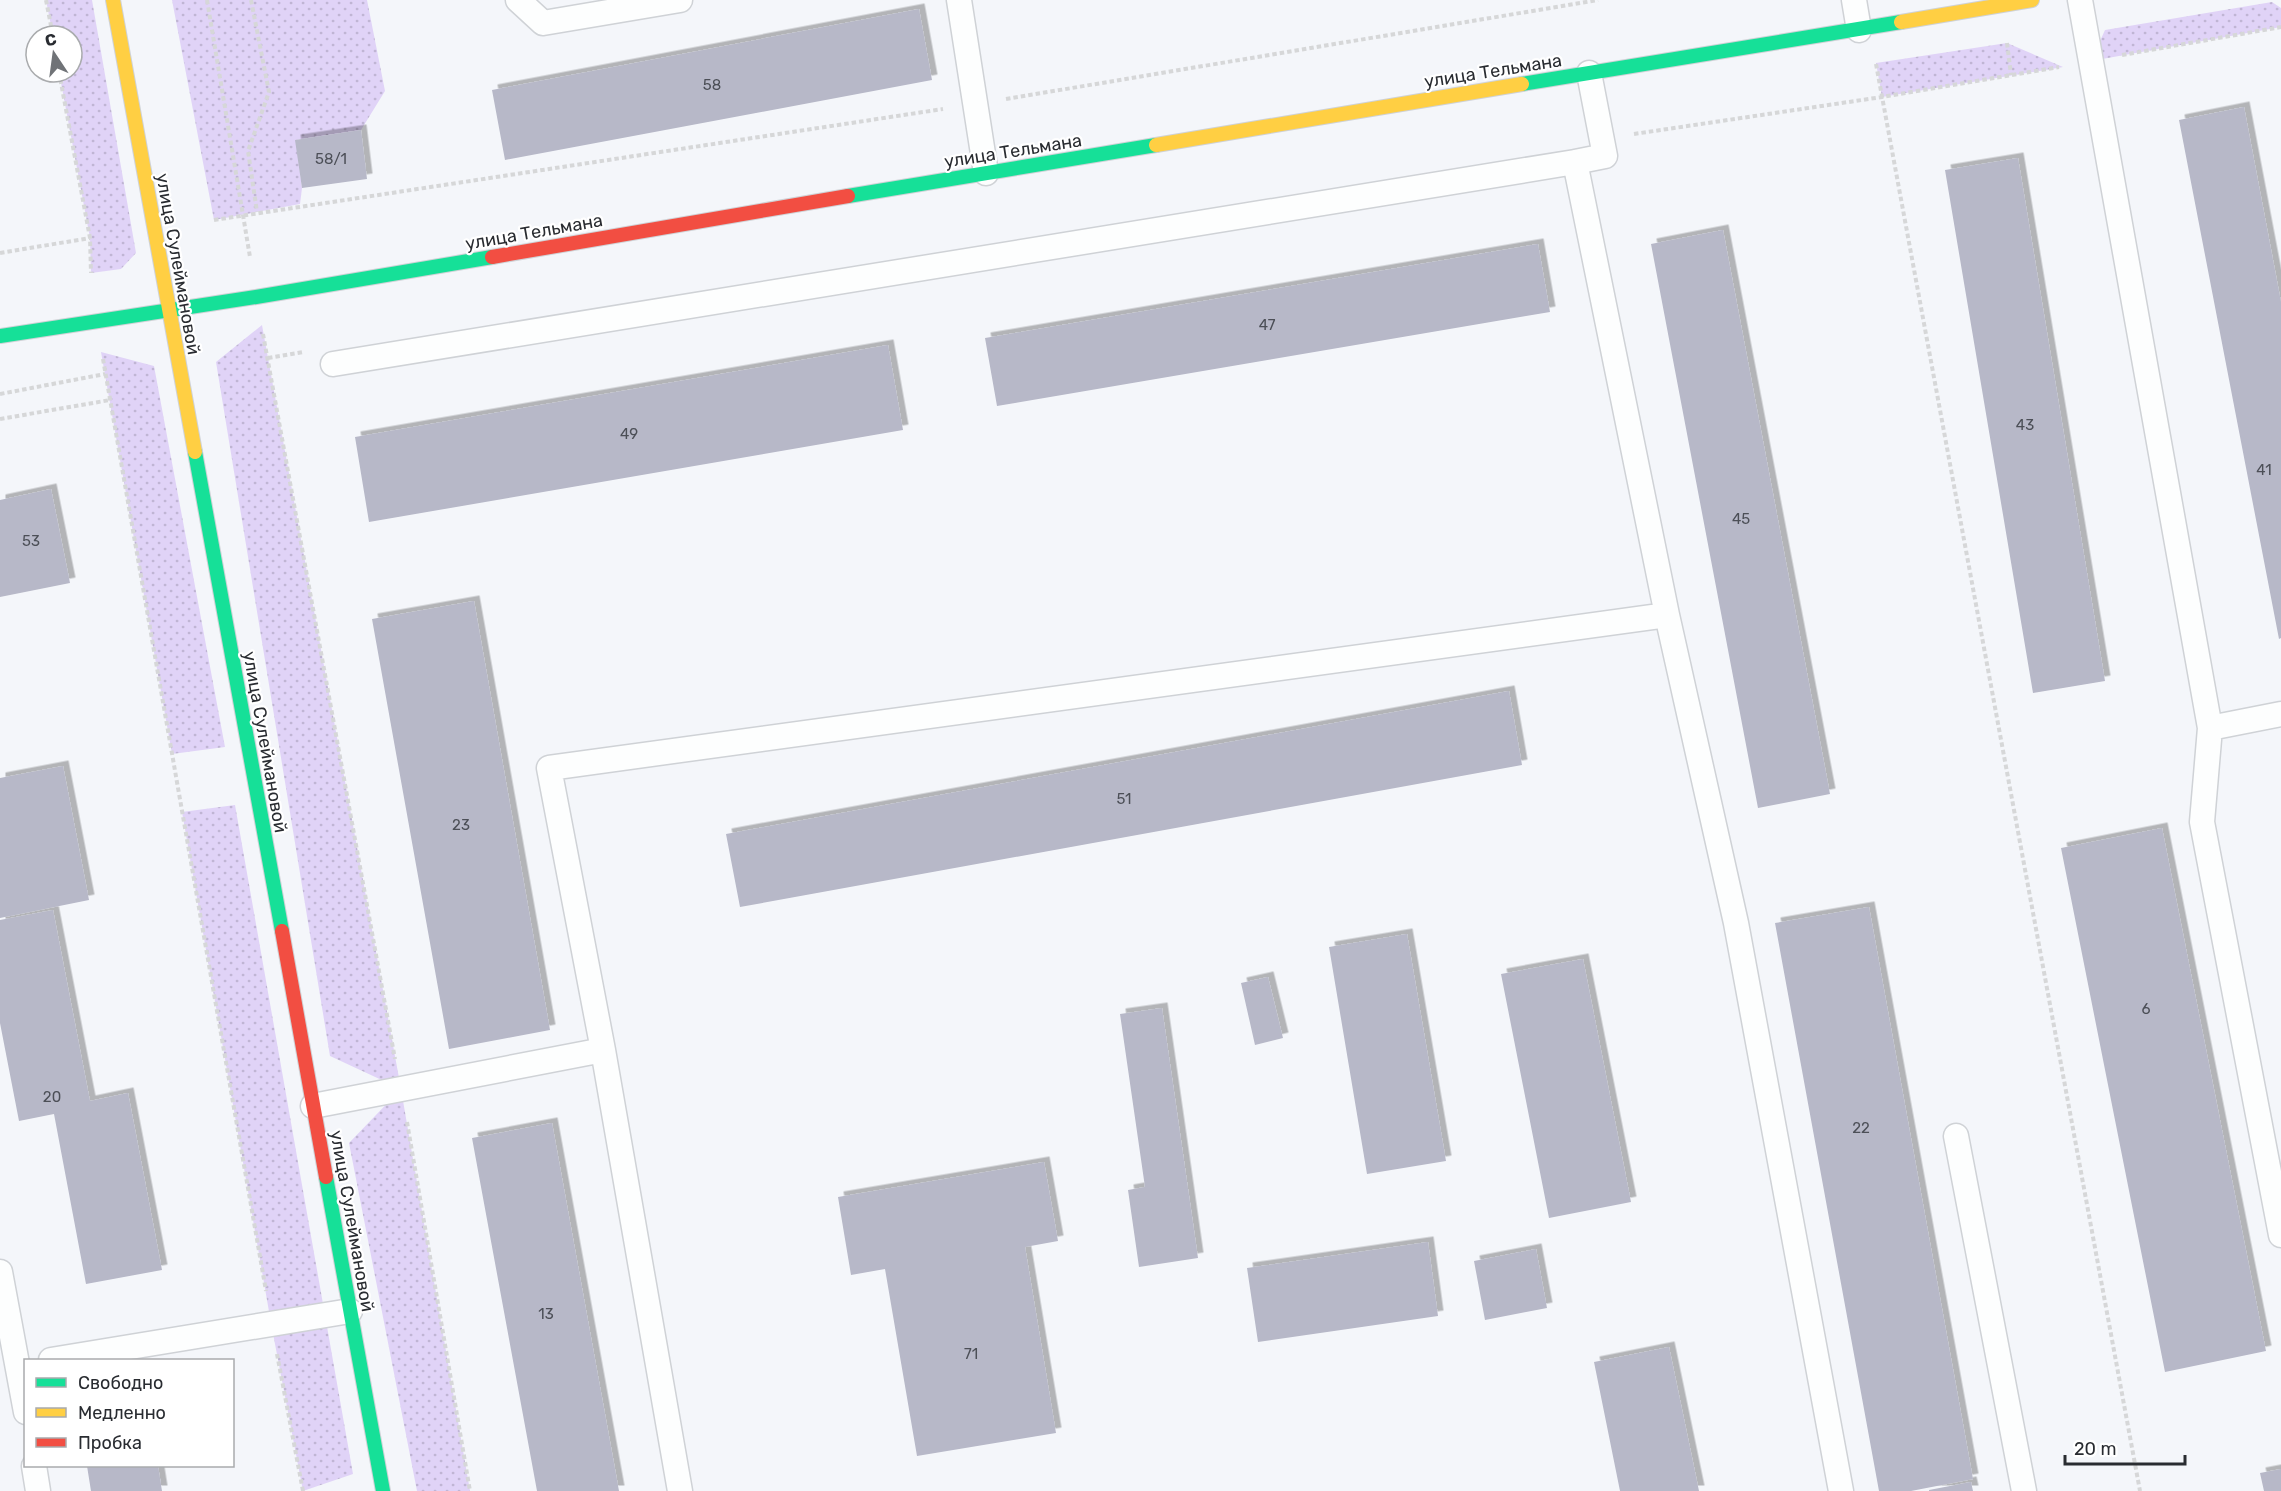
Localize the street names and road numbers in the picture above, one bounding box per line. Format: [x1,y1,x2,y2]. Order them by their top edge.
street label: улица Тельмана [1423,49,1563,93]
street label: улица Тельмана [943,129,1083,173]
street label: улица Сулеймановой [151,172,205,356]
street label: улица Тельмана [464,209,604,255]
street label: улица Сулеймановой [238,650,292,834]
street label: улица Сулеймановой [325,1129,379,1313]

